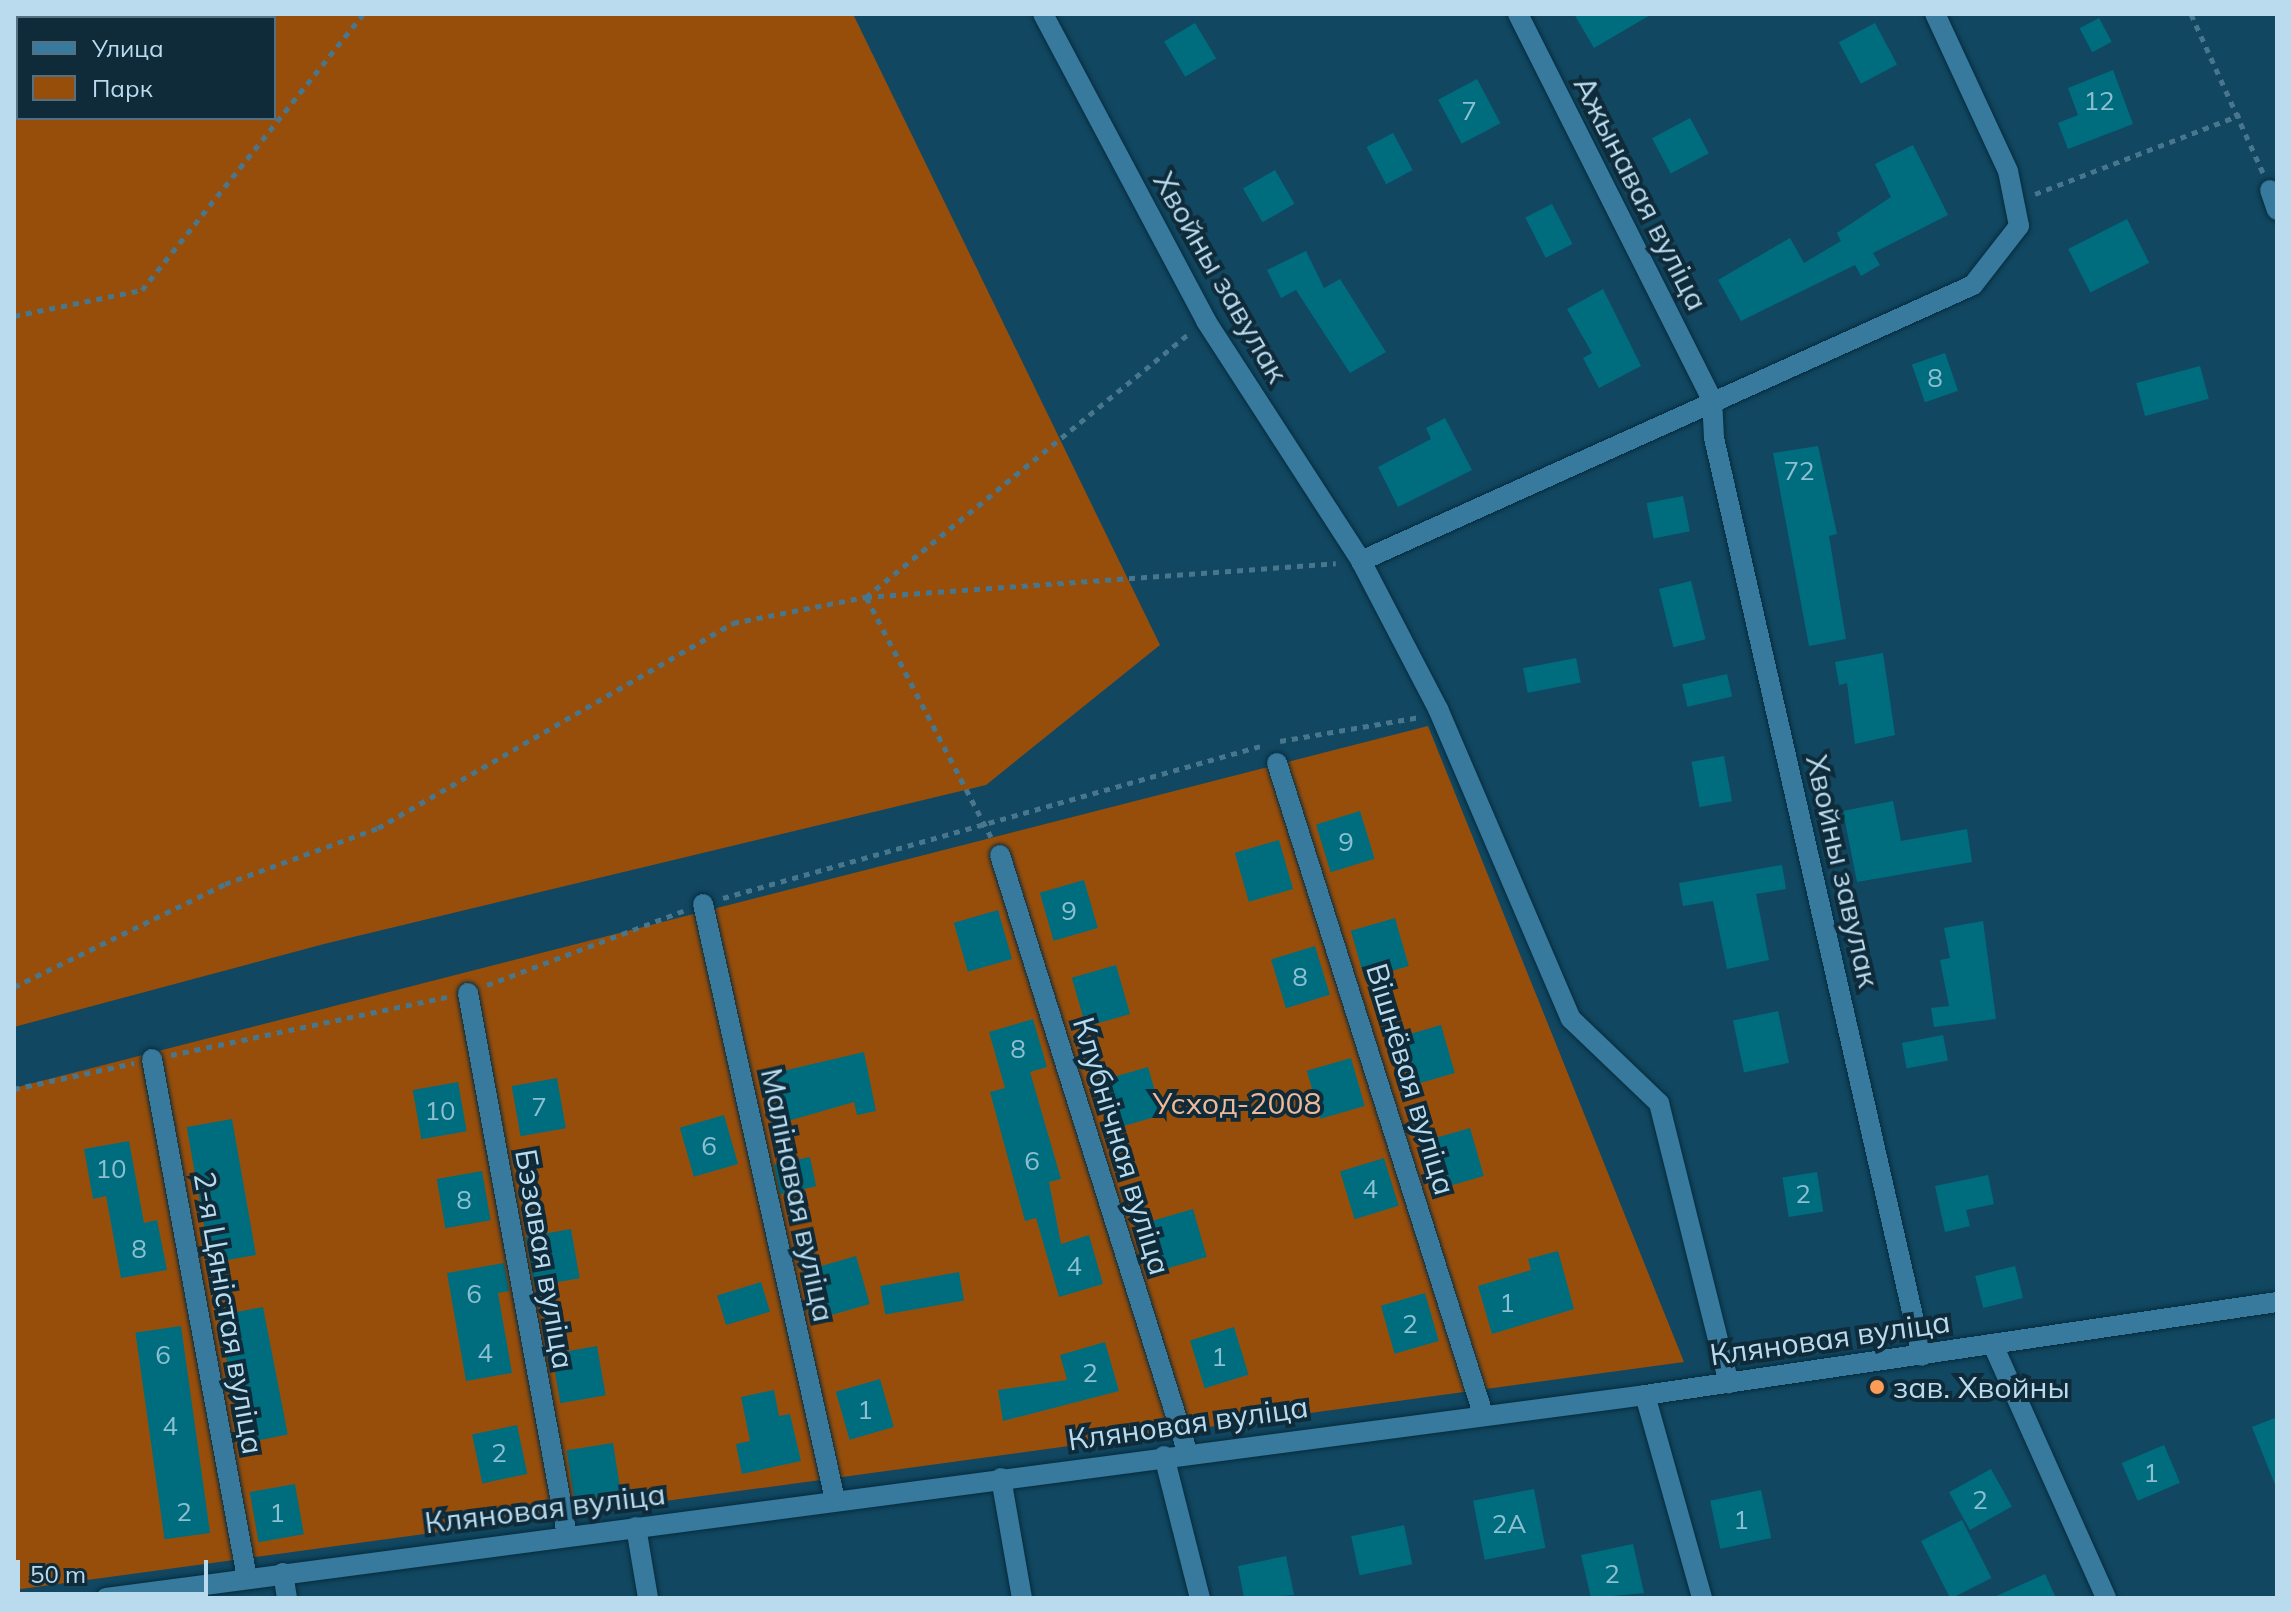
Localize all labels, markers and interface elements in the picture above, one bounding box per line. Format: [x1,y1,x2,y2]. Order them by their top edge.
legend [16,16,276,120]
text: Улица [92,33,164,63]
street label: Ажынавая вуліца [1566,70,1716,316]
text: Парк [92,73,153,103]
house number: 12 [2083,85,2115,117]
house number: 7 [1461,95,1477,127]
street label: Хвойны завулак [1146,165,1296,389]
house number: 8 [1927,362,1943,394]
house number: 72 [1783,455,1815,487]
street label: Хвойны завулак [1799,751,1887,991]
house number: 9 [1338,826,1354,858]
house number: 9 [1061,895,1077,927]
street label: Вішнёвая вуліца [1359,959,1463,1199]
house number: 8 [1292,961,1308,993]
street label: Клубнічная вуліца [1066,1013,1178,1279]
house number: 8 [1010,1033,1026,1065]
street label: Малінавая вуліца [754,1065,842,1325]
park label: Усход-2008 [1153,1085,1321,1121]
house number: 7 [531,1091,547,1123]
house number: 10 [424,1095,456,1127]
house number: 6 [701,1130,717,1162]
house number: 6 [1024,1145,1040,1177]
street label: Бэзавая вуліца [508,1146,582,1372]
house number: 10 [95,1153,127,1185]
street label: 2-я Цяністая вуліца [186,1169,272,1457]
house number: 4 [1362,1173,1378,1205]
house number: 2 [1795,1178,1811,1210]
house number: 8 [456,1184,472,1216]
house number: 8 [131,1233,147,1265]
house number: 4 [1066,1250,1082,1282]
house number: 6 [466,1278,482,1310]
house number: 1 [1499,1287,1515,1319]
street label: Кляновая вуліца [1708,1303,1952,1373]
house number: 2 [1402,1308,1418,1340]
house number: 4 [477,1337,493,1369]
house number: 6 [155,1339,171,1371]
house number: 1 [1211,1341,1227,1373]
house number: 2 [1082,1357,1098,1389]
place label: зав. Хвойны [1893,1369,2070,1405]
marker: зав. Хвойны [1868,1378,1886,1396]
street label: Кляновая вуліца [1066,1388,1310,1458]
house number: 1 [857,1394,873,1426]
house number: 4 [162,1410,178,1442]
house number: 2 [491,1437,507,1469]
house number: 1 [2143,1457,2159,1489]
street label: Кляновая вуліца [423,1475,667,1541]
house number: 2 [1972,1484,1988,1516]
house number: 2 [176,1496,192,1528]
house number: 1 [269,1497,285,1529]
house number: 1 [1733,1504,1749,1536]
house number: 2А [1492,1508,1526,1540]
scale bar [20,1544,212,1594]
house number: 2 [1604,1558,1620,1590]
text: 50 m [30,1559,86,1589]

